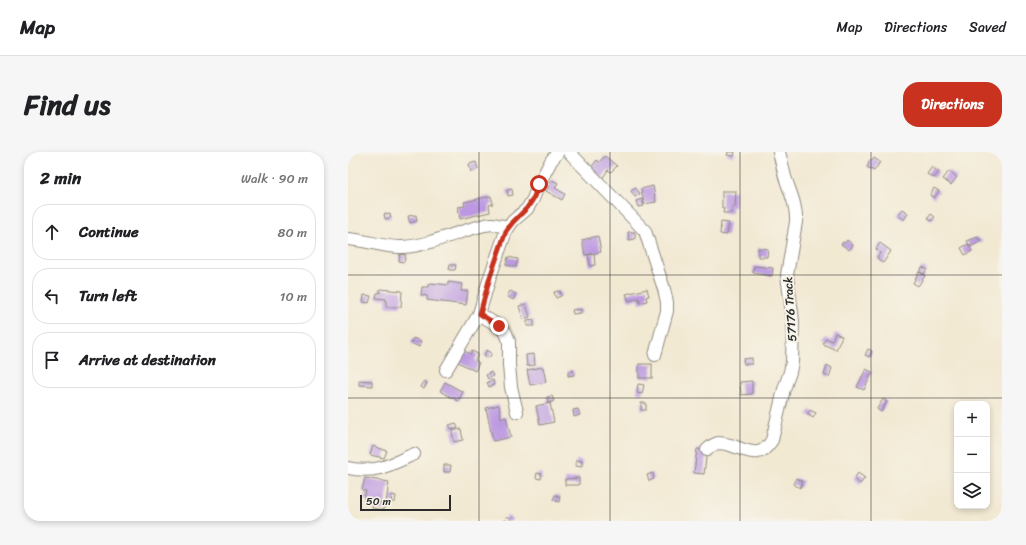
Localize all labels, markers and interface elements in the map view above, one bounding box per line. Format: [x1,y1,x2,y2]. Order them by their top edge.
text: Map [20,11,55,44]
text: Map [836,15,862,40]
text: Directions [884,15,947,40]
text: Saved [969,15,1006,40]
text: Find us [24,80,111,129]
button: Directions [903,82,1002,127]
text: 2 min [40,163,81,193]
text: Walk · 90 m [241,167,308,190]
route start [530,175,548,193]
text: Continue [79,219,139,245]
icon: ahead [41,221,63,243]
text: 80 m [278,221,307,244]
street label: 57176 Track [777,276,803,342]
text: Turn left [79,283,137,309]
icon: left [41,285,63,307]
text: 10 m [280,285,307,308]
route end [490,317,508,335]
text: Arrive at destination [79,347,216,373]
icon: arrive [41,349,63,371]
map controls [954,401,990,509]
button: + [954,401,990,437]
button: − [954,437,990,473]
button: layers [954,473,990,509]
text: 50 m [366,492,391,511]
scale bar [360,493,451,512]

